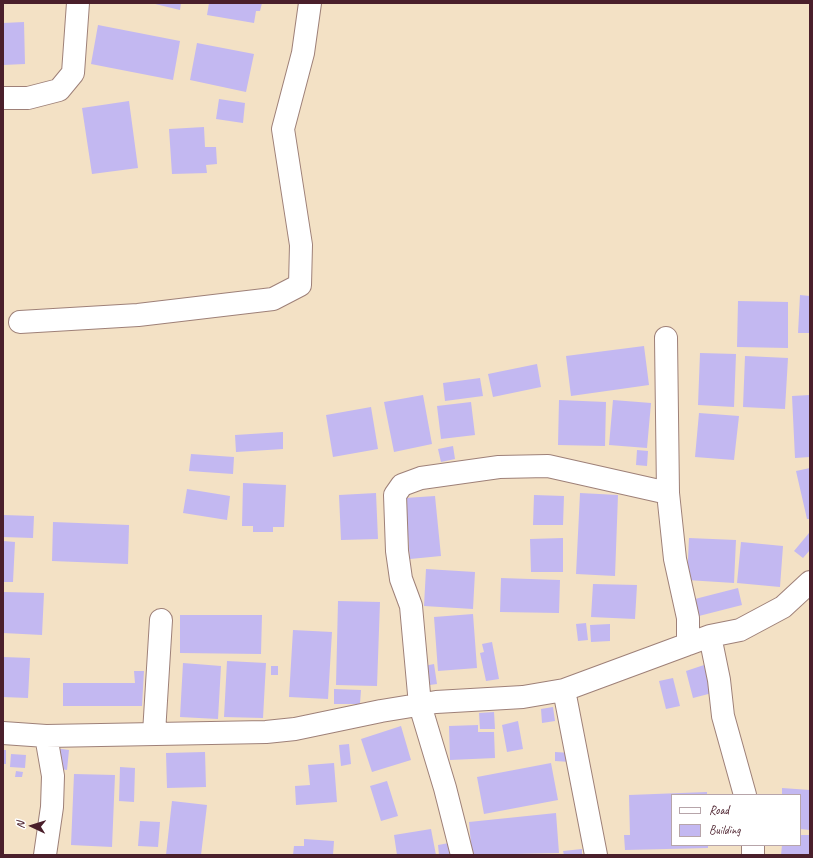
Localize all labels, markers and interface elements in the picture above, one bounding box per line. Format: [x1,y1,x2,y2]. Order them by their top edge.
legend [671,794,801,846]
text: Road [709,802,729,818]
north arrow [12,806,52,846]
text: N [13,821,27,829]
text: Building [709,822,741,838]

